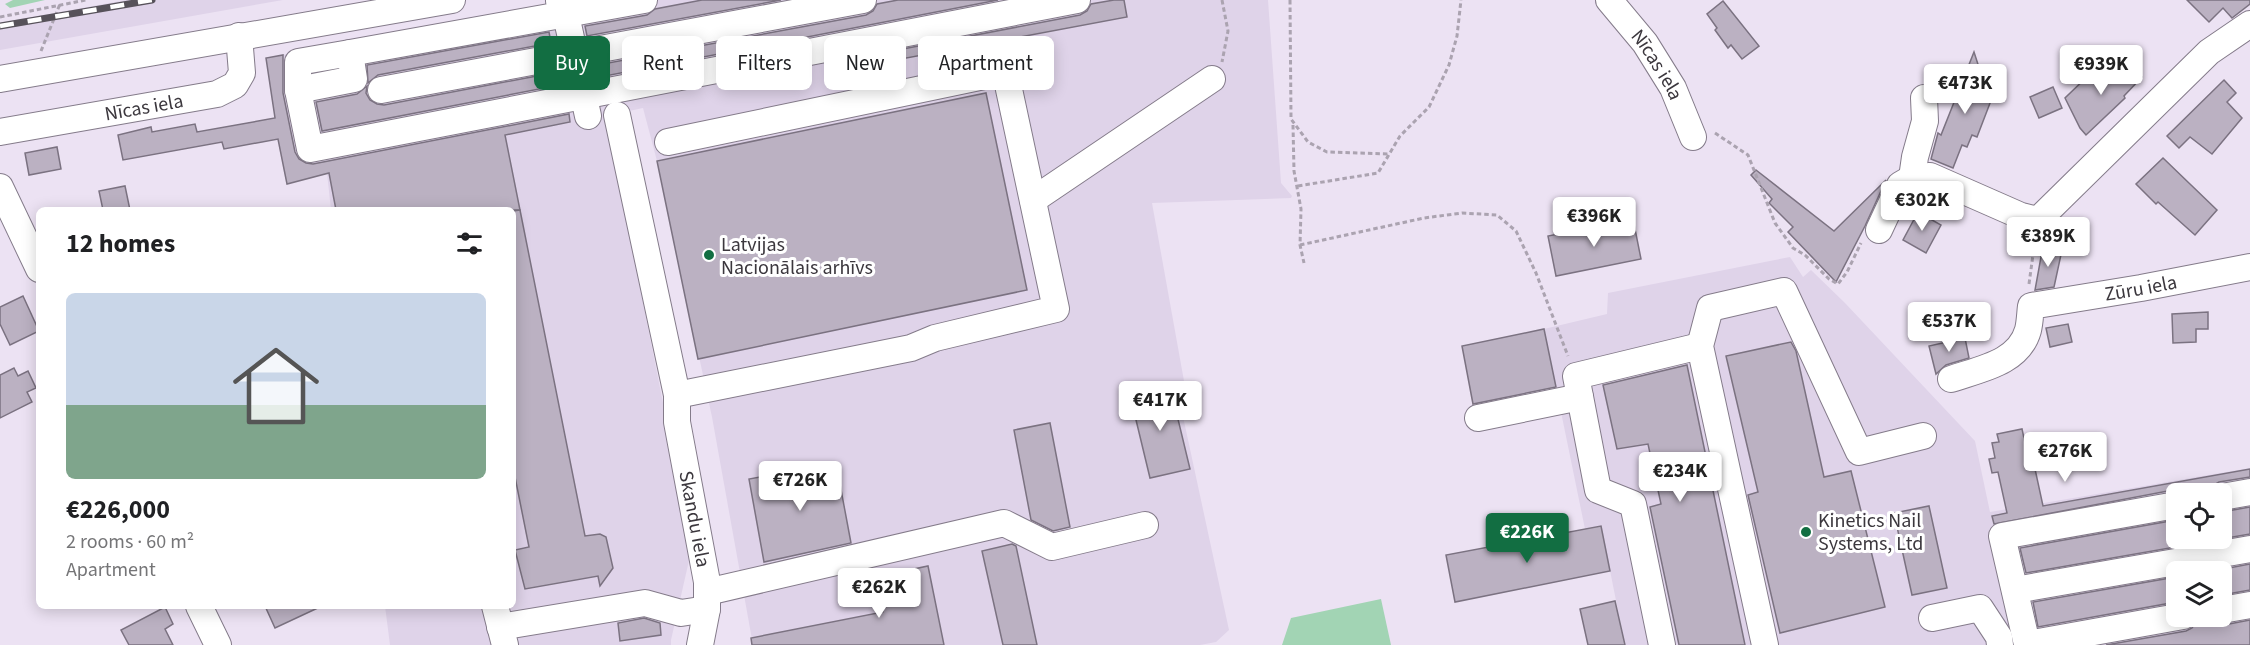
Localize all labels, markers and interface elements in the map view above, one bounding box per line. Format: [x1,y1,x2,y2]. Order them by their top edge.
street label: Nīcas iela [1624,23,1689,104]
chip: Buy [534,36,610,90]
chip: Rent [622,36,704,90]
chip: Filters [716,36,812,90]
chip: New [824,36,906,90]
chip: Apartment [918,36,1054,90]
pin: €939K [2059,45,2143,96]
text: €939K [2074,50,2128,78]
pin: €473K [1923,64,2007,115]
text: €473K [1938,69,1992,97]
street label: Nīcas iela [102,87,185,128]
pin: €302K [1880,181,1964,232]
text: €302K [1895,186,1949,214]
pin: €396K [1552,197,1636,248]
text: €396K [1567,202,1621,230]
pin: €389K [2006,217,2090,268]
text: €389K [2021,222,2075,250]
text: 12 homes [66,225,175,262]
icon: filters [453,227,486,260]
place label: Latvijas Nacionālais arhīvs [721,231,873,282]
marker: Latvijas Nacionālais arhīvs [702,248,716,262]
street label: Zūru iela [2103,268,2180,309]
pin: €537K [1907,302,1991,353]
text: €537K [1922,307,1976,335]
icon: home [222,332,330,440]
pin: €417K [1118,381,1202,432]
text: €417K [1133,386,1187,414]
pin: €276K [2023,432,2107,483]
text: €276K [2038,437,2092,465]
pin: €234K [1638,452,1722,503]
text: €234K [1653,457,1707,485]
pin: €726K [758,461,842,512]
text: €726K [773,466,827,494]
street label: Skandu iela [671,469,717,570]
map controls [2166,483,2232,627]
button: locate [2166,483,2232,549]
text: €226,000 [66,491,170,528]
place label: Kinetics Nail Systems, Ltd [1818,507,1923,558]
pin: €226K [1485,513,1569,564]
text: €226K [1500,518,1554,546]
marker: Kinetics Nail Systems, Ltd [1799,525,1813,539]
text: 2 rooms · 60 m² [66,528,194,556]
text: Apartment [66,556,156,584]
button: layers [2166,561,2232,627]
pin: €262K [837,568,921,619]
text: €262K [852,573,906,601]

